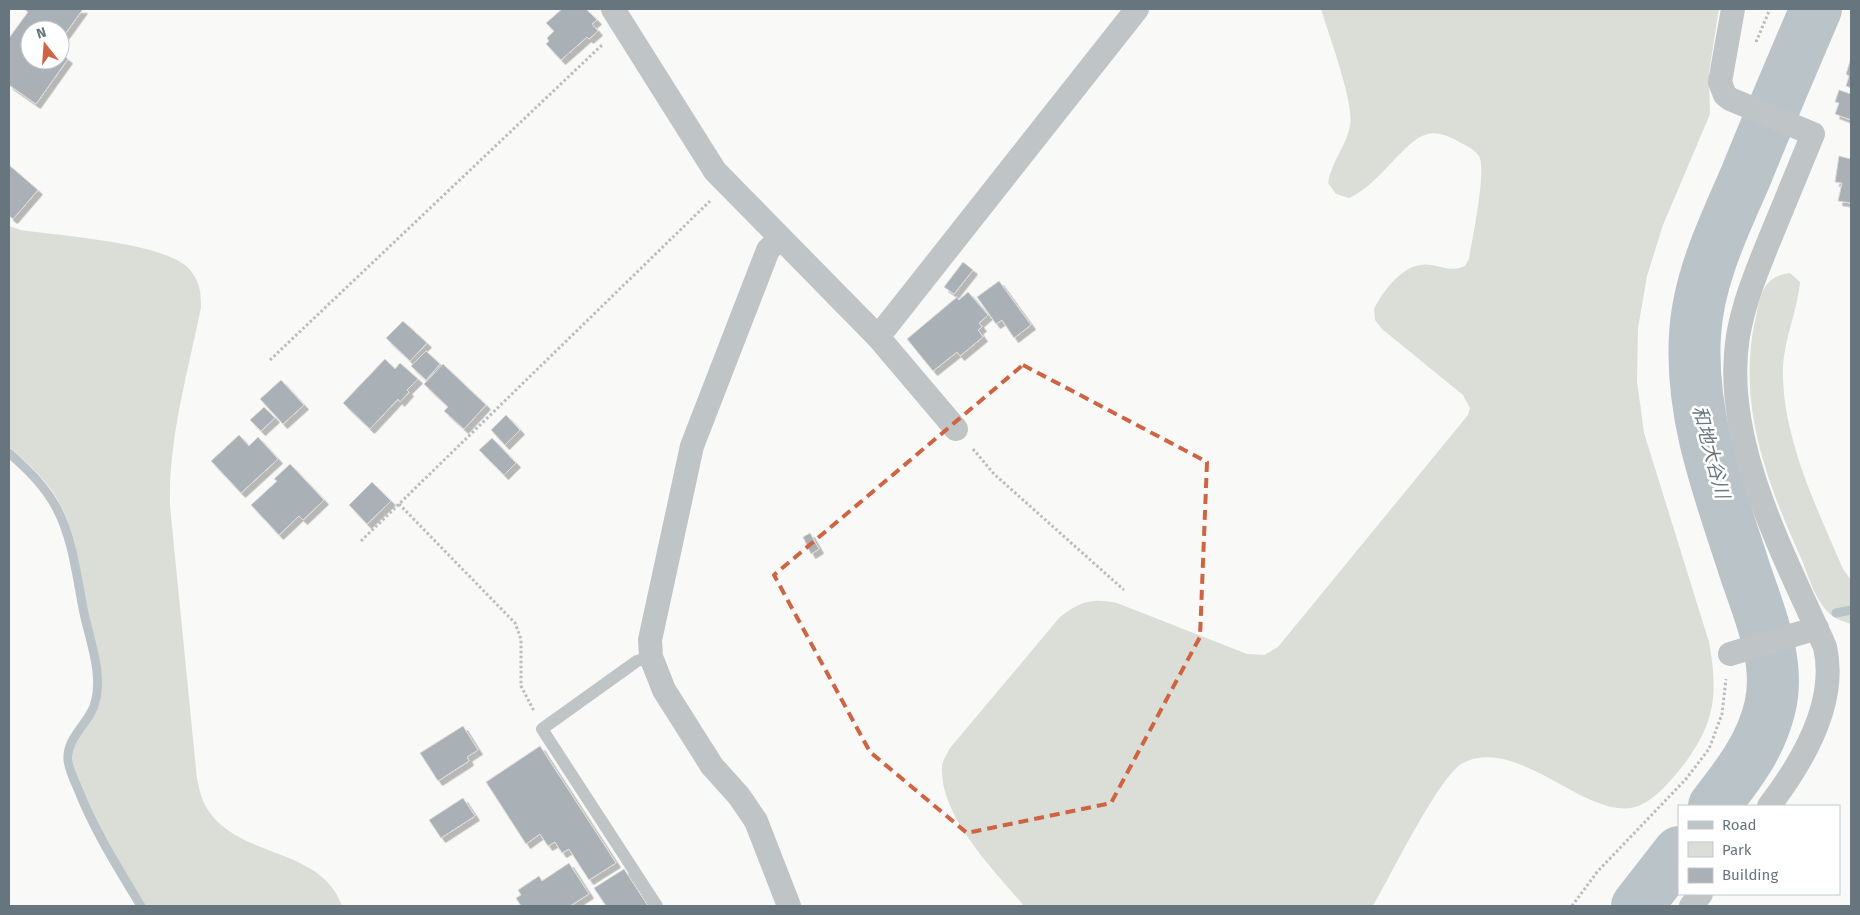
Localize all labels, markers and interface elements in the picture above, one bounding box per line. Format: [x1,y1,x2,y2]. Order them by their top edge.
north arrow [20,20,70,70]
text: N [34,24,48,43]
water label: 和地大谷川 [1688,403,1735,503]
legend [1678,805,1840,895]
text: Road [1722,816,1757,834]
text: Park [1722,841,1752,859]
text: Building [1722,866,1778,884]

